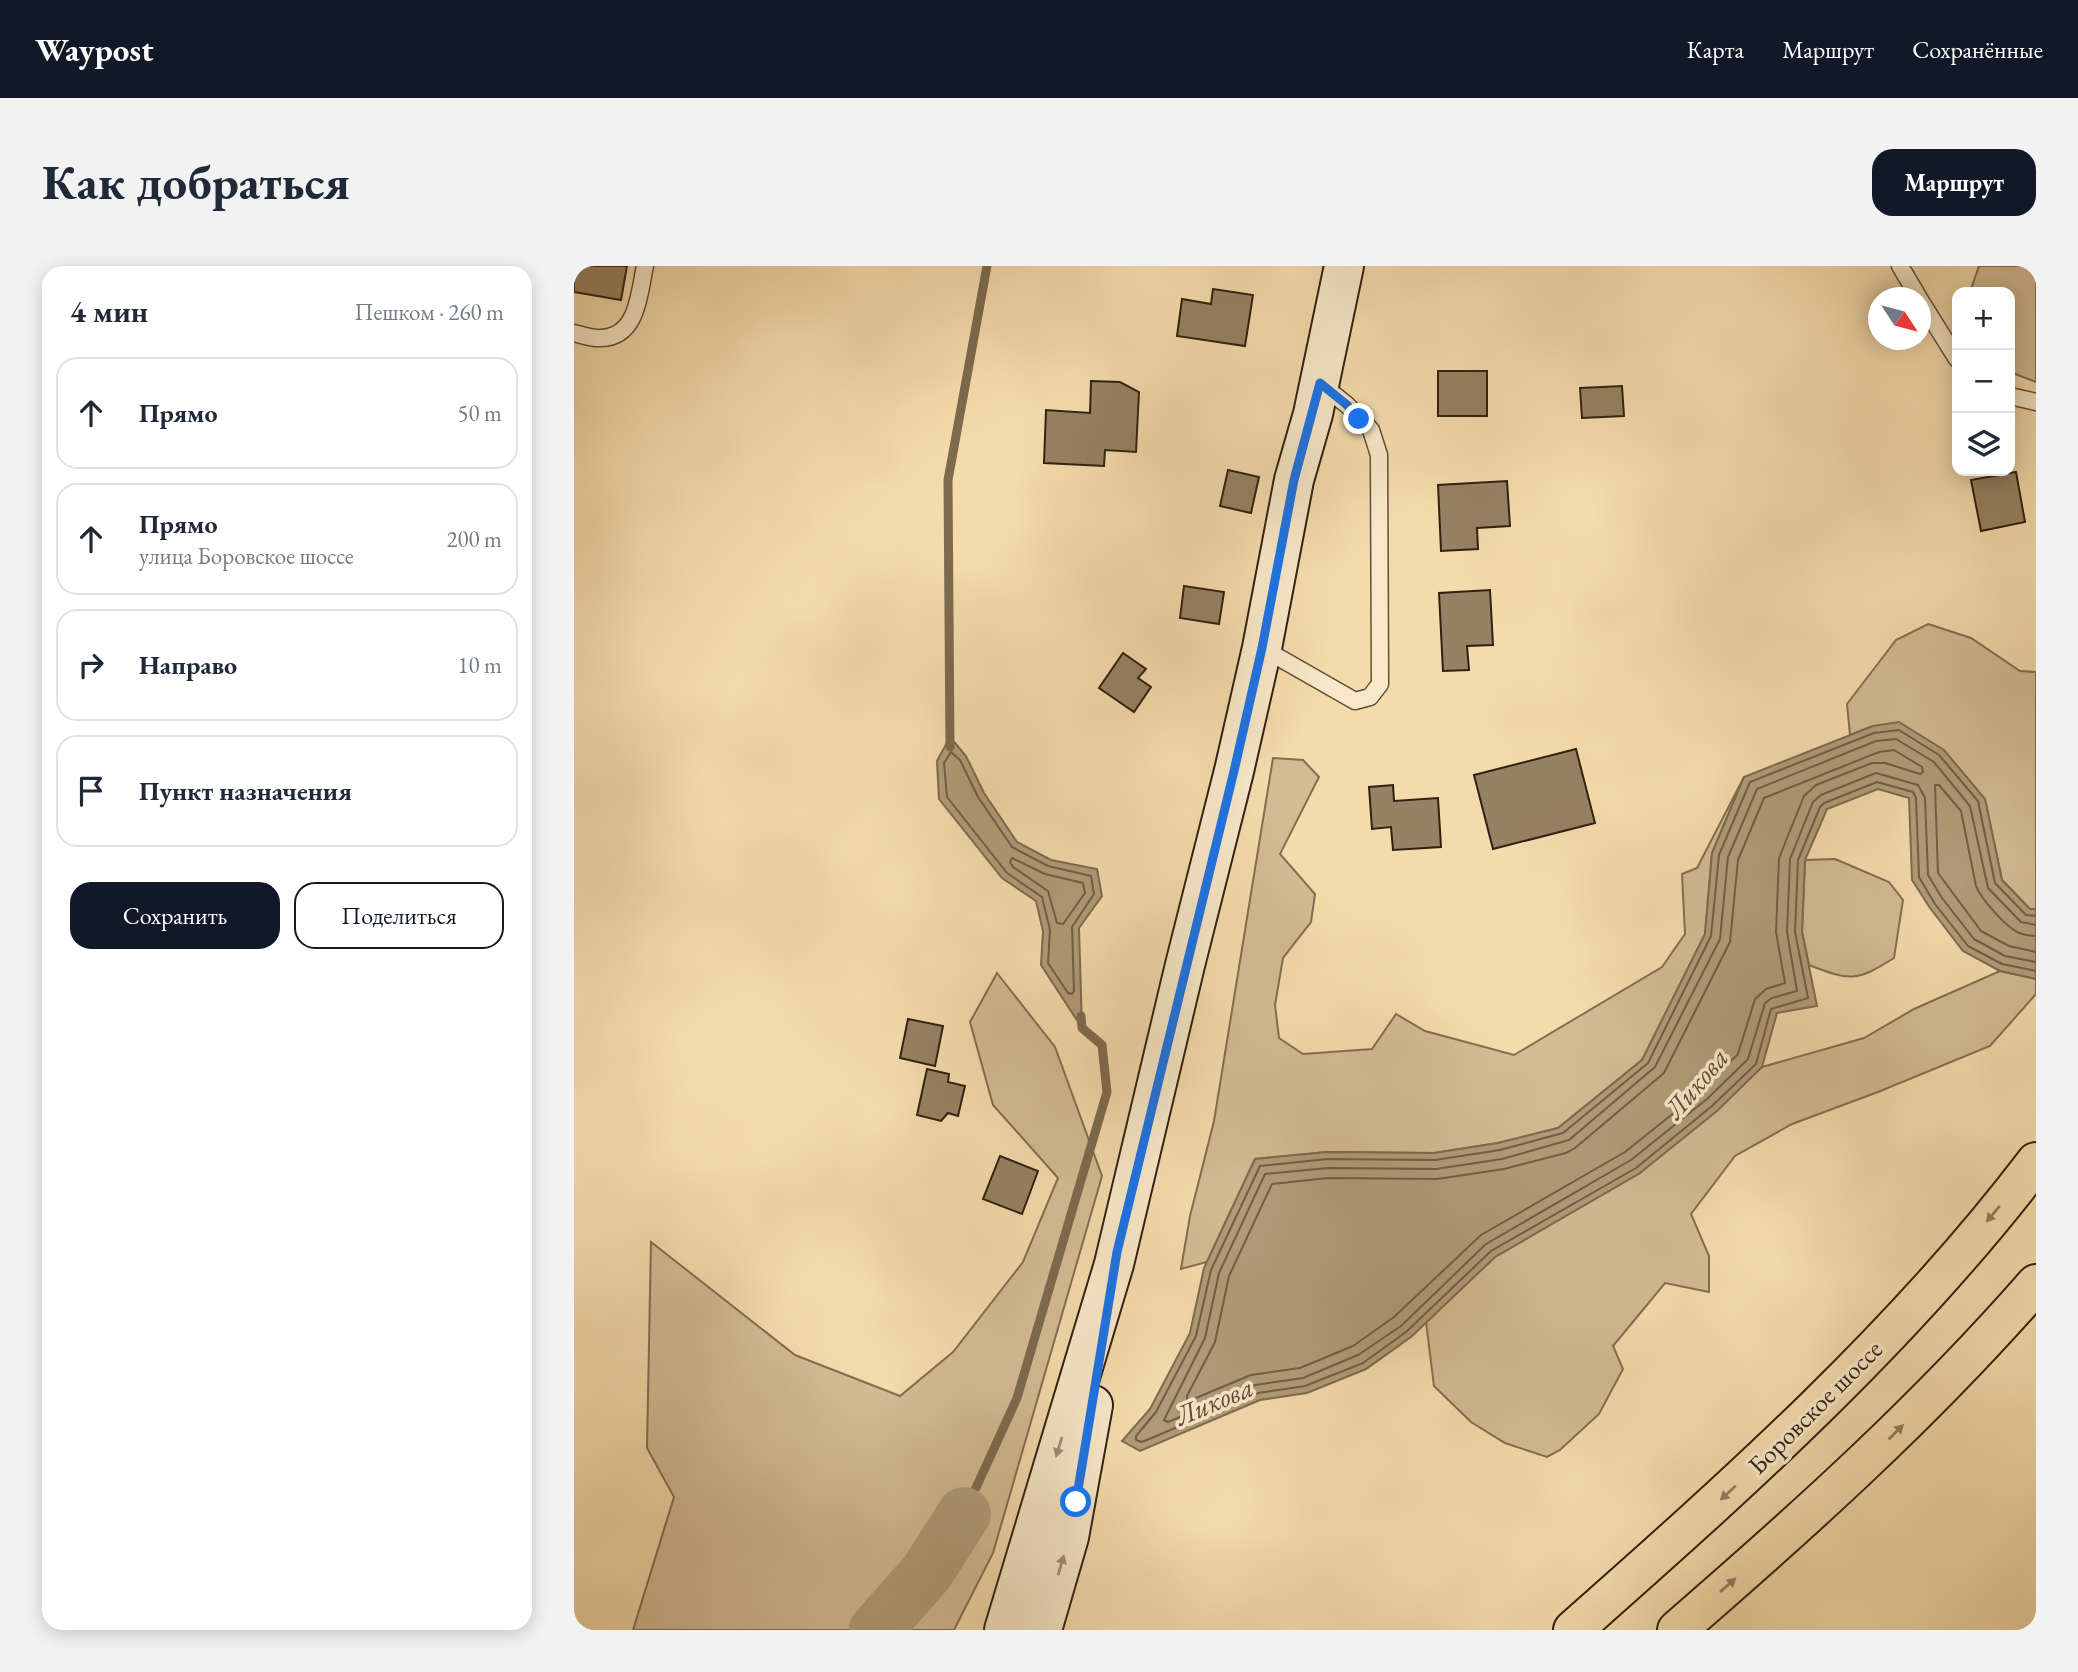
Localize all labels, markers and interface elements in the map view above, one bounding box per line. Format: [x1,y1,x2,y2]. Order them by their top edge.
text: Waypost [35,28,154,71]
text: Карта [1687,34,1744,65]
text: Маршрут [1782,34,1874,65]
text: Сохранённые [1912,34,2043,65]
button: Маршрут [1872,149,2036,216]
text: Как добраться [42,150,350,214]
north arrow [1868,287,1931,350]
map controls [1952,287,2015,476]
button: + [1952,287,2015,350]
text: 4 мин [70,292,148,331]
text: Пешком · 260 m [355,297,504,327]
button: − [1952,350,2015,413]
icon: ahead [72,394,110,432]
text: Прямо [139,396,218,430]
text: 50 m [457,398,502,428]
route end [1343,403,1374,434]
button: layers [1952,413,2015,476]
text: Прямо [139,507,218,541]
icon: ahead [72,520,110,558]
text: 200 m [446,524,502,554]
text: улица Боровское шоссе [139,541,354,571]
icon: right [72,646,110,684]
text: Направо [139,648,237,682]
text: 10 m [457,650,502,680]
icon: arrive [72,772,110,810]
text: Пункт назначения [139,774,352,808]
button: Сохранить [70,882,280,949]
button: Поделиться [294,882,504,949]
water label: Ликова [1655,1040,1736,1127]
one-way arrow [1985,1205,2000,1223]
street label: Боровское шоссе [1740,1332,1890,1482]
water label: Ликова [1168,1369,1258,1434]
one-way arrow [1887,1424,1904,1440]
one-way arrow [1054,1437,1064,1458]
one-way arrow [1720,1484,1737,1500]
route start [1060,1486,1091,1517]
one-way arrow [1057,1554,1067,1575]
one-way arrow [1720,1578,1737,1593]

